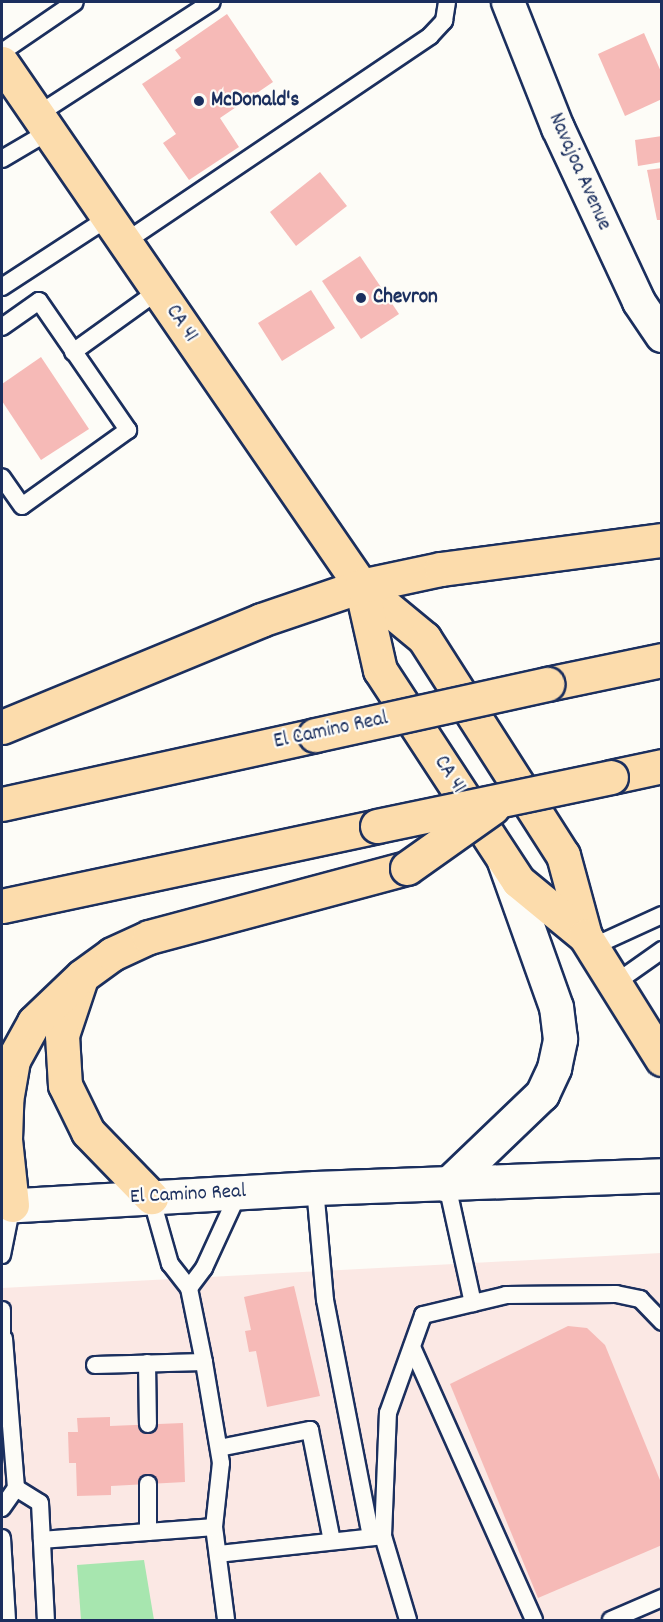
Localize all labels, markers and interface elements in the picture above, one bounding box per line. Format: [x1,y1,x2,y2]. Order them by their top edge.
place label: McDonald's [211,88,299,114]
marker: McDonald's [192,94,206,108]
street label: Navajoa Avenue [542,109,616,235]
place label: Chevron [373,285,438,311]
marker: Chevron [354,291,368,305]
street label: CA 41 [159,300,203,348]
street label: El Camino Real [272,707,390,755]
street label: CA 41 [428,751,470,799]
street label: El Camino Real [129,1179,247,1211]

